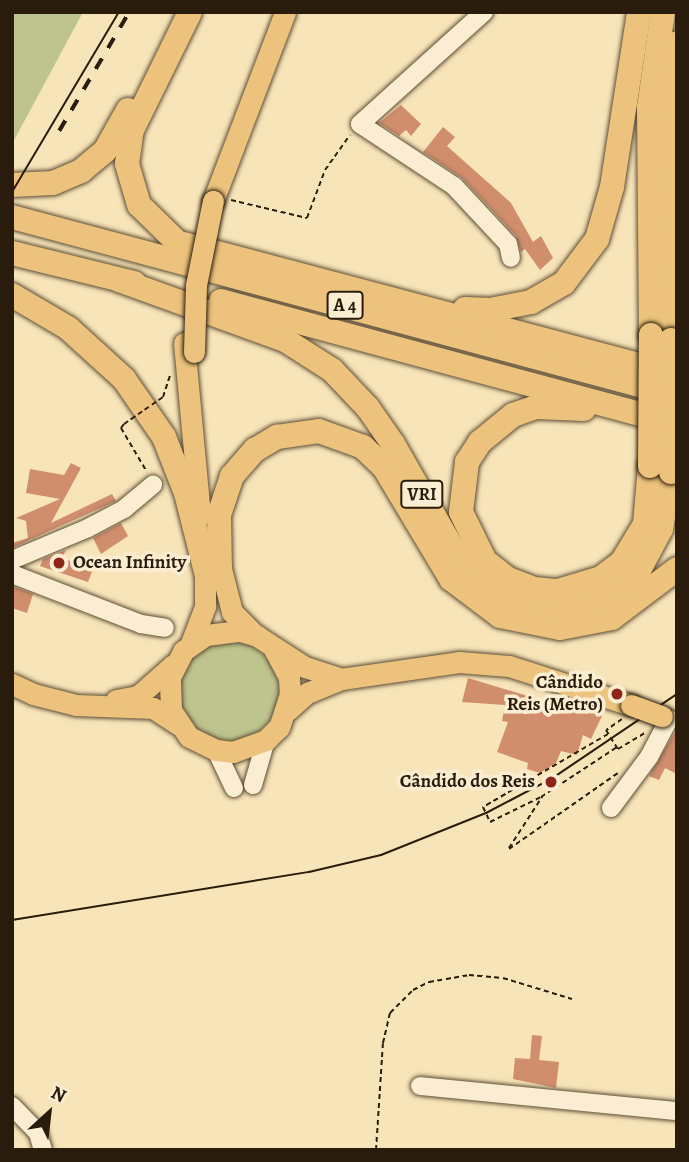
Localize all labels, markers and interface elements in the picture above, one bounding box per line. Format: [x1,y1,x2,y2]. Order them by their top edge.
road number: A 4 [326,290,364,320]
road number: VRI [399,480,445,508]
place label: Ocean Infinity [73,552,186,574]
marker: Ocean Infinity [51,555,67,571]
place label: Cândido Reis (Metro) [507,672,603,716]
marker: Cândido Reis (Metro) [609,686,625,702]
place label: Cândido dos Reis [400,771,535,793]
marker: Cândido dos Reis [541,772,561,792]
north arrow [14,1078,84,1148]
text: N [46,1080,71,1109]

